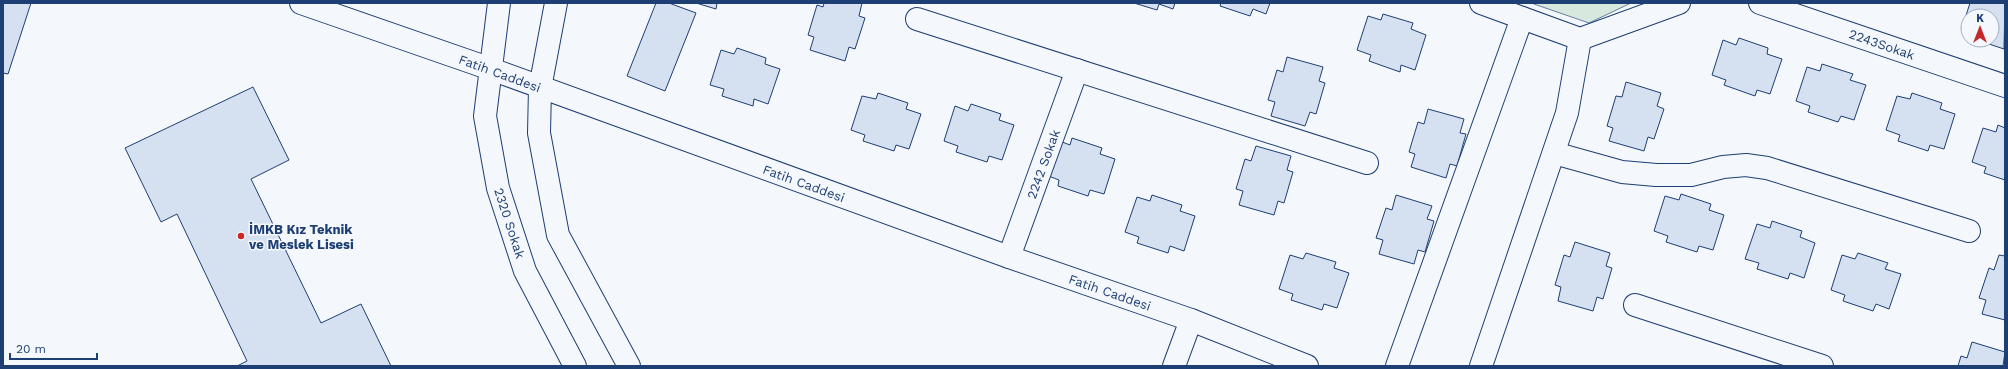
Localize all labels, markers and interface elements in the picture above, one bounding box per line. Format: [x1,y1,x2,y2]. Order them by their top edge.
north arrow [1960,8,2000,48]
text: K [1976,12,1984,25]
street label: 2243Sokak [1847,26,1917,63]
street label: Fatih Caddesi [457,52,543,95]
street label: 2242 Sokak [1024,127,1063,201]
street label: Fatih Caddesi [761,162,847,205]
street label: 2320 Sokak [491,186,528,261]
place label: İMKB Kız Teknik ve Meslek Lisesi [248,221,354,252]
marker: İMKB Kız Teknik ve Meslek Lisesi [236,231,246,241]
street label: Fatih Caddesi [1067,271,1153,314]
scale bar [10,335,97,361]
text: 20 m [16,342,46,356]

